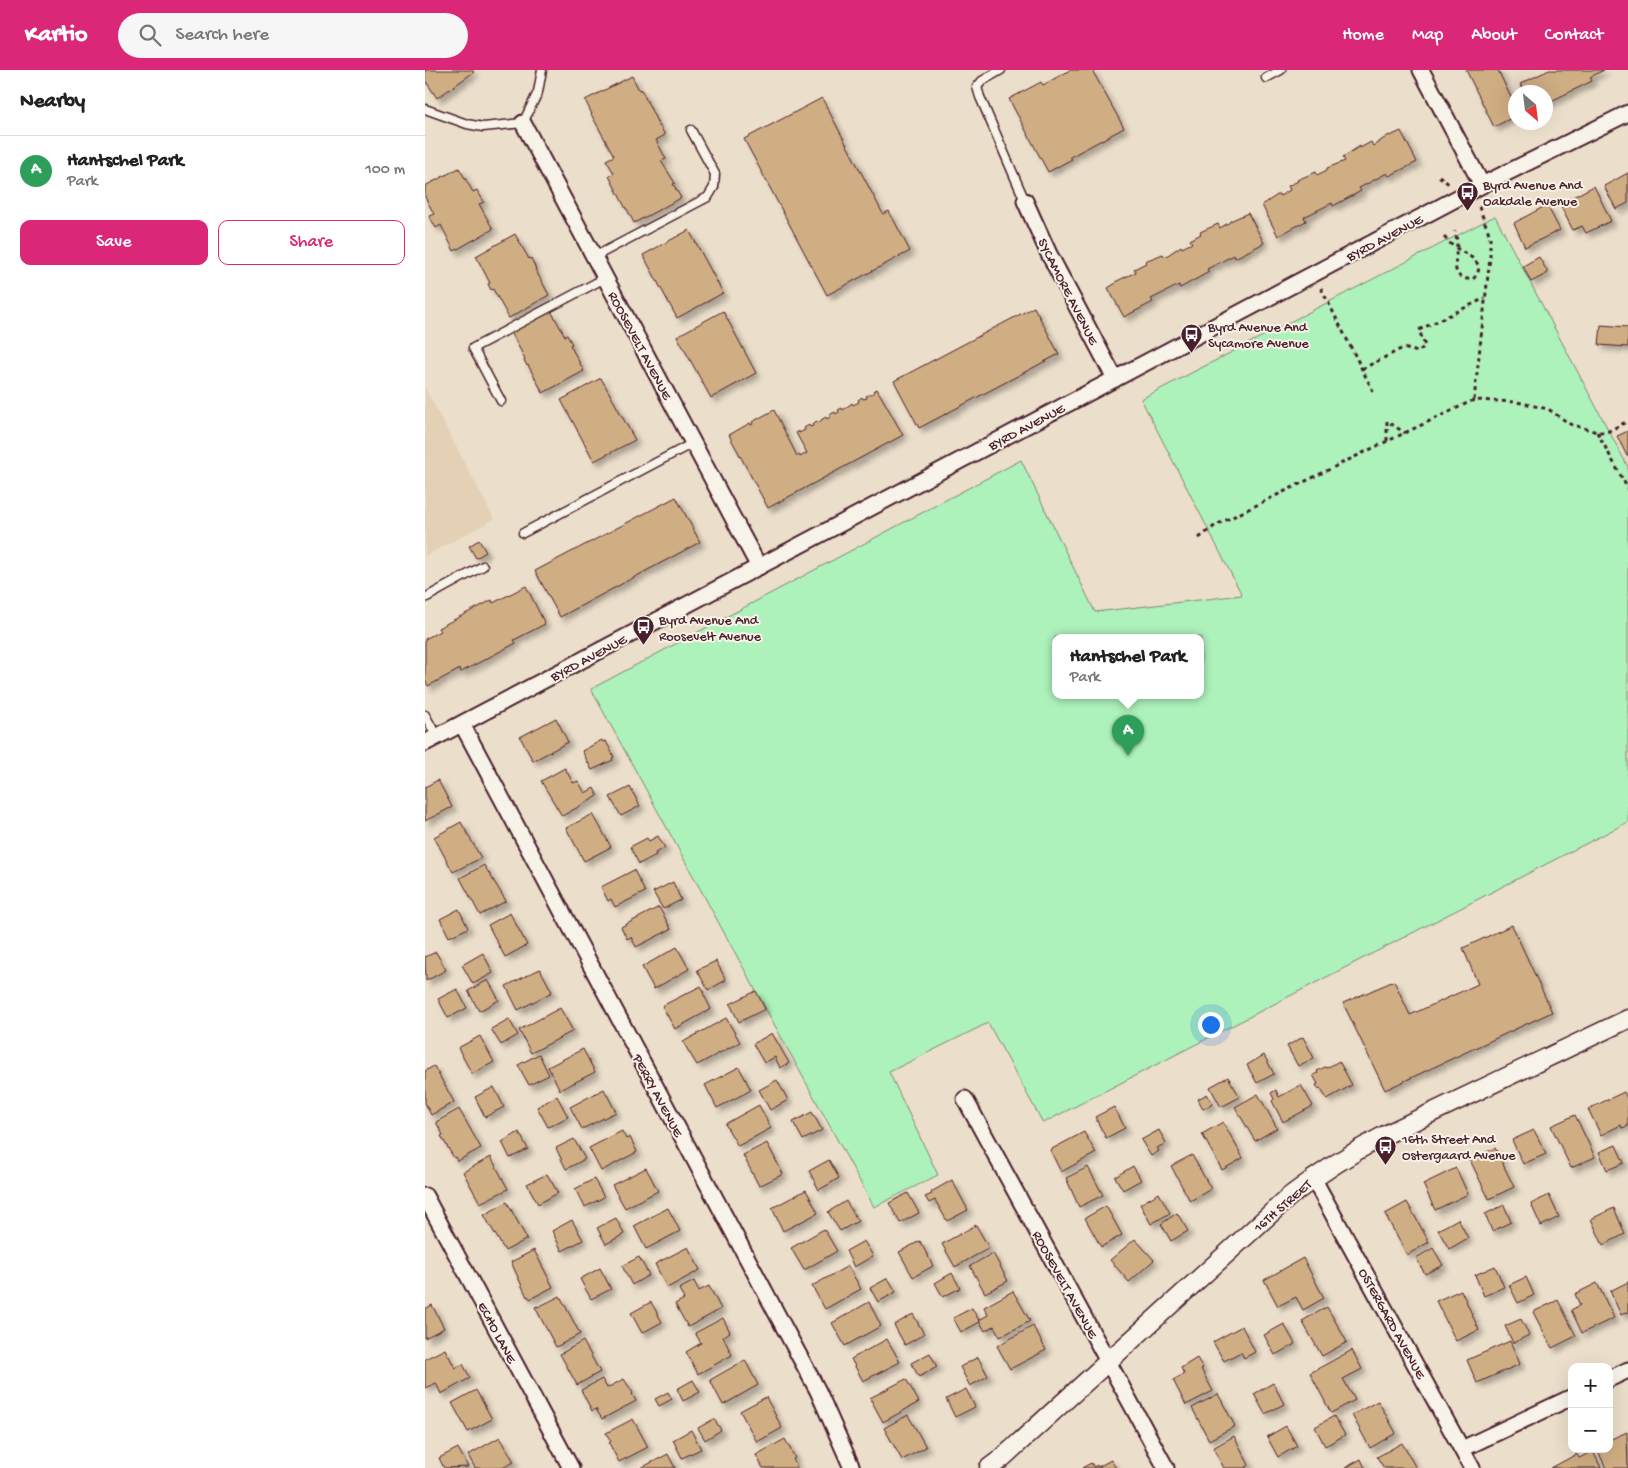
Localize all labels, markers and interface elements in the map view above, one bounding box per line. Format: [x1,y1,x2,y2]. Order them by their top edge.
search box [118,13,468,58]
text: Kartio [25,21,88,50]
icon: search [136,21,164,49]
text: Search here [176,24,269,47]
text: Home [1342,25,1384,46]
text: Map [1412,25,1443,46]
text: About [1471,25,1517,46]
text: Contact [1545,25,1603,46]
north arrow [1508,85,1553,130]
text: Nearby [20,90,85,115]
text: Hantschel Park [67,150,184,173]
text: A [31,161,41,180]
text: 100 m [365,161,405,180]
text: Park [67,173,98,192]
place label: Byrd Avenue And Oakdale Avenue [1482,178,1584,211]
bus stop icon: Byrd Avenue And Oakdale Avenue [1455,180,1479,211]
street label: BYRD AVENUE [1343,211,1427,267]
button: Save [20,220,208,265]
button: Share [218,220,405,265]
street label: SYCAMORE AVENUE [1033,236,1101,349]
street label: ROOSEVELT AVENUE [603,289,675,404]
place label: Byrd Avenue And Sycamore Avenue [1207,320,1309,353]
bus stop icon: Byrd Avenue And Sycamore Avenue [1180,322,1204,353]
street label: BYRD AVENUE [985,400,1069,456]
place label: Byrd Avenue And Roosevelt Avenue [658,613,762,646]
bus stop icon: Byrd Avenue And Roosevelt Avenue [631,615,655,646]
street label: BYRD AVENUE [547,631,631,687]
popup [1052,634,1204,699]
text: Hantschel Park [1070,646,1186,669]
text: Park [1070,669,1100,688]
pin: A [1112,715,1144,756]
your location [1198,1012,1224,1038]
street label: PERRY AVENUE [627,1051,686,1142]
place label: 16th Street And Ostergaard Avenue [1401,1132,1516,1165]
bus stop icon: 16th Street And Ostergaard Avenue [1374,1134,1398,1165]
street label: 16TH STREET [1250,1177,1317,1237]
street label: ROOSEVELT AVENUE [1027,1228,1101,1343]
street label: OSTERGARD AVENUE [1353,1266,1429,1384]
street label: ECHO LANE [472,1299,520,1368]
map controls [1568,1363,1613,1453]
button: + [1568,1363,1613,1408]
button: − [1568,1408,1613,1453]

